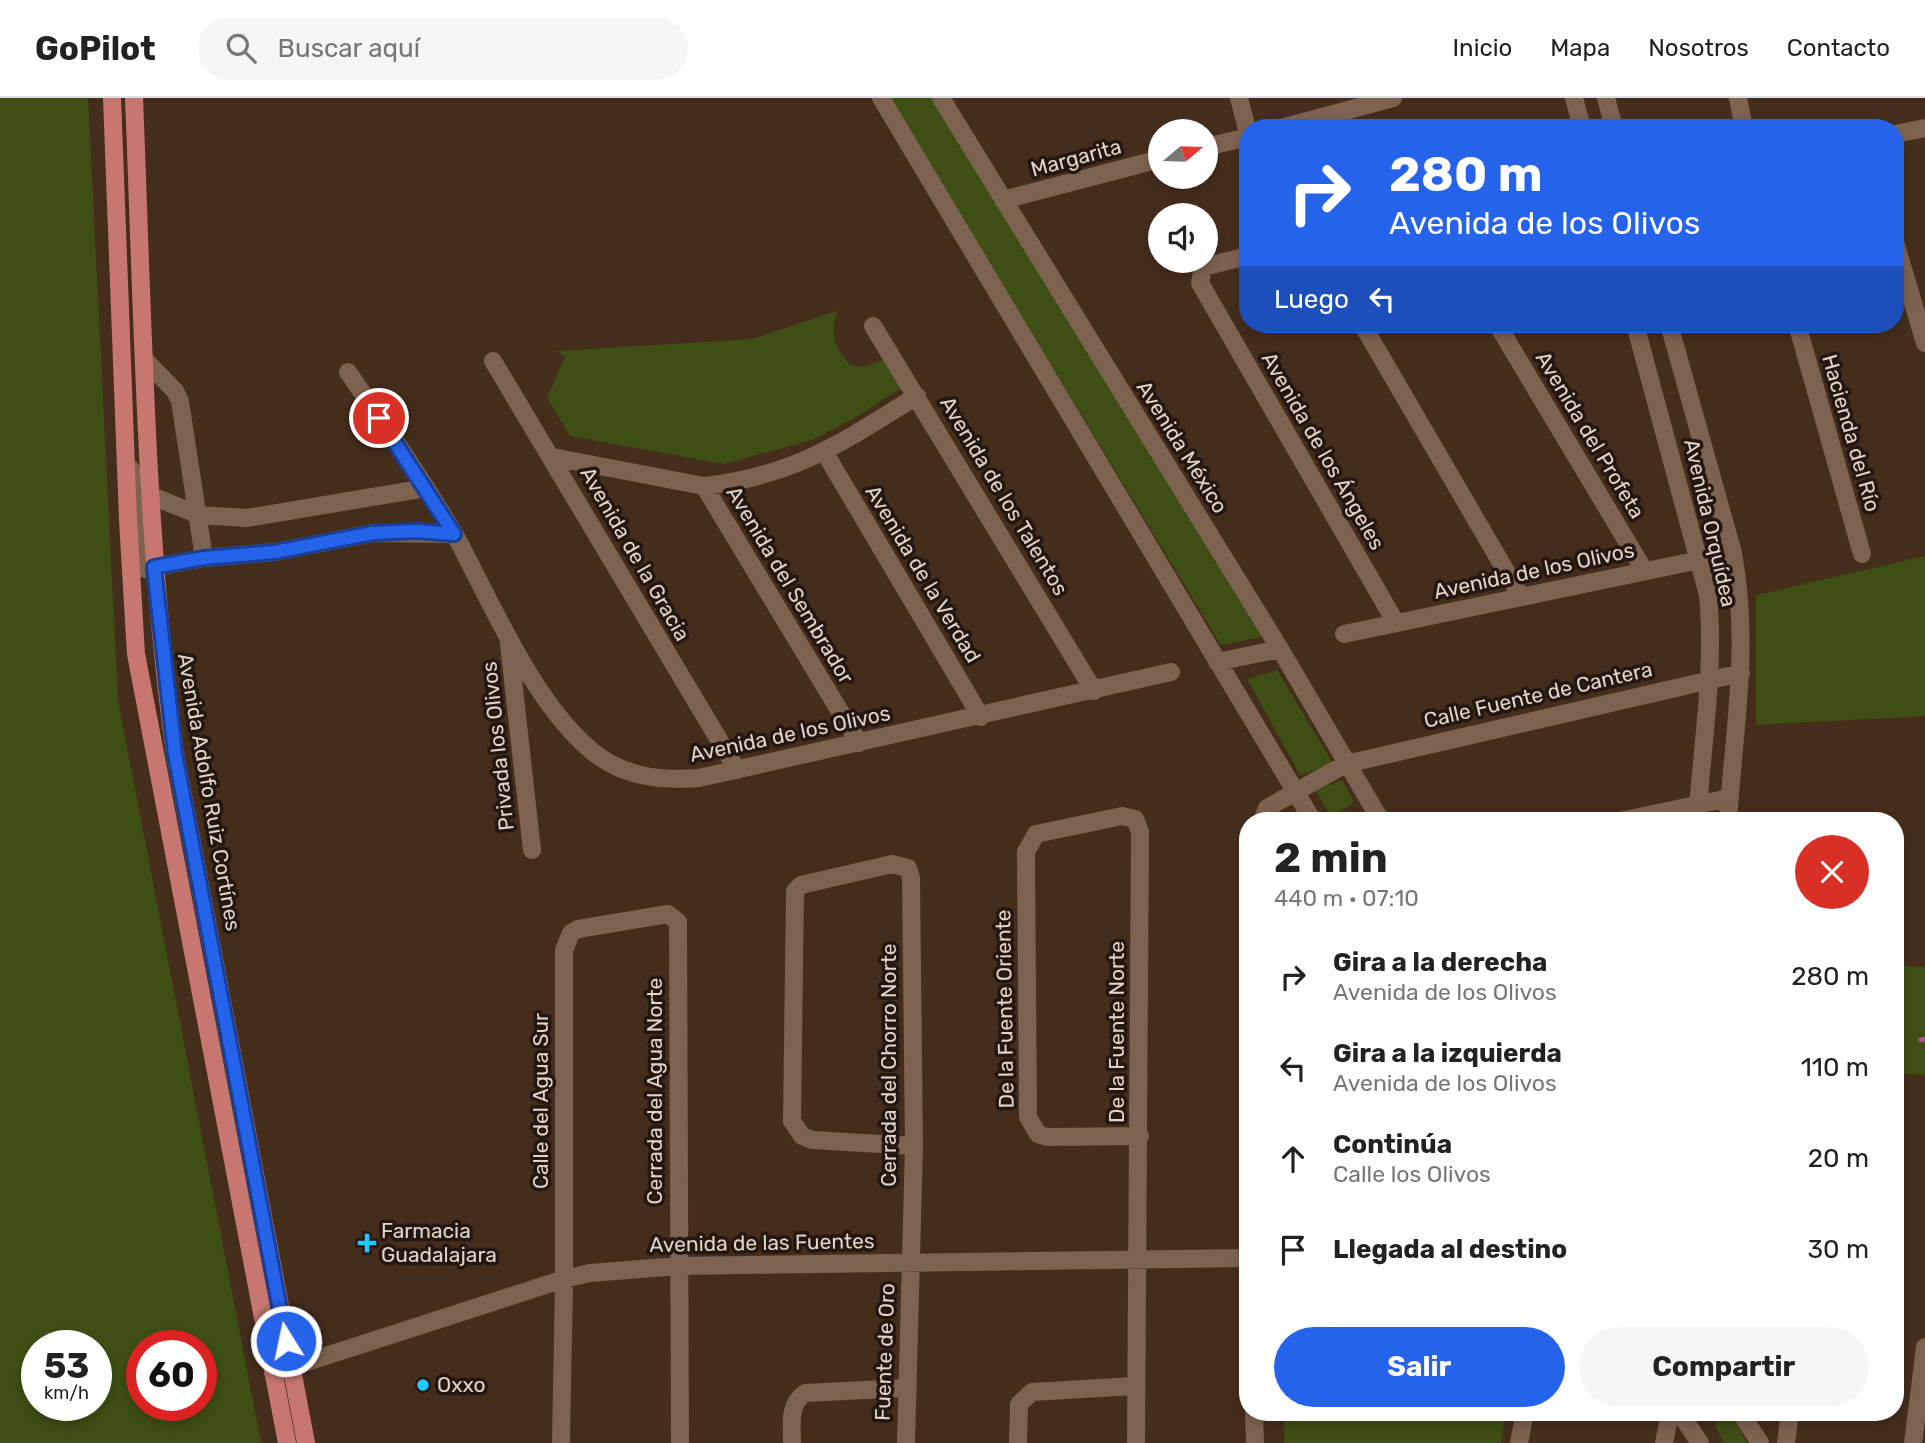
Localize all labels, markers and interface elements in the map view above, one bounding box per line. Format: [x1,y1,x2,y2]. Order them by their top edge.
search box [198,17,688,80]
text: GoPilot [35,29,156,68]
icon: search [222,29,260,67]
text: Buscar aquí [278,33,420,64]
text: Inicio [1453,34,1512,62]
text: Mapa [1550,34,1610,62]
text: Nosotros [1648,34,1749,62]
text: Contacto [1787,34,1890,62]
north arrow [1148,119,1218,189]
map controls [1148,119,1218,273]
street label: Margarita [1028,133,1124,182]
text: 280 m [1389,145,1543,203]
icon: right [1274,147,1365,238]
button: sound [1148,203,1218,273]
text: Avenida de los Olivos [1389,204,1700,242]
icon: left [1363,280,1401,318]
text: Luego [1274,284,1349,315]
street label: Avenida del Profeta [1531,347,1650,523]
street label: Avenida de los Ángeles [1257,348,1390,554]
street label: Hacienda del Río [1817,351,1886,514]
street label: Avenida México [1132,376,1233,518]
pin [349,388,409,448]
street label: Avenida de los Talentos [935,392,1074,600]
icon: arrive [360,399,398,437]
street label: Avenida Orquídea [1679,437,1742,609]
street label: Avenida de la Gracia [575,462,695,645]
street label: Avenida de la Verdad [860,480,986,667]
street label: Avenida del Sembrador [722,481,859,688]
street label: Avenida de los Olivos [1431,537,1636,604]
street label: Avenida Adolfo Ruiz Cortínes [173,651,246,933]
street label: Calle Fuente de Cantera [1421,656,1655,733]
street label: Privada los Olivos [476,660,519,832]
street label: Avenida de los Olivos [687,700,892,767]
text: 2 min [1274,833,1388,883]
button: close [1795,835,1869,909]
text: 440 m · 07:10 [1274,884,1419,912]
street label: De la Fuente Oriente [990,909,1019,1109]
street label: De la Fuente Norte [1104,941,1129,1123]
street label: Cerrada del Chorro Norte [876,943,901,1187]
text: Gira a la derecha [1333,947,1547,978]
icon: right [1274,958,1312,996]
text: 280 m [1791,961,1869,992]
street label: Cerrada del Agua Norte [642,978,667,1204]
text: Avenida de los Olivos [1333,978,1557,1006]
street label: Calle del Agua Sur [528,1013,553,1189]
text: Gira a la izquierda [1333,1038,1562,1069]
icon: left [1274,1049,1312,1087]
text: 110 m [1801,1052,1869,1083]
text: Avenida de los Olivos [1333,1069,1557,1097]
text: Continúa [1333,1129,1452,1160]
icon: ahead [1274,1140,1312,1178]
text: 20 m [1808,1143,1869,1174]
text: Calle los Olivos [1333,1160,1491,1188]
place label: Farmacia Guadalajara [381,1218,497,1267]
street label: Avenida de las Fuentes [649,1228,875,1257]
icon: arrive [1274,1231,1312,1269]
text: Llegada al destino [1333,1234,1567,1265]
text: 30 m [1807,1234,1869,1265]
marker: Farmacia Guadalajara [359,1235,375,1251]
street label: Fuente de Oro [870,1283,899,1421]
position arrow [249,1304,323,1378]
button: Salir [1274,1327,1565,1407]
button: Compartir [1579,1327,1869,1407]
speed limit sign: 60 [126,1330,217,1421]
text: 53 [44,1345,89,1387]
place label: Oxxo [437,1372,486,1397]
marker: Oxxo [415,1377,431,1393]
text: km/h [44,1382,89,1404]

